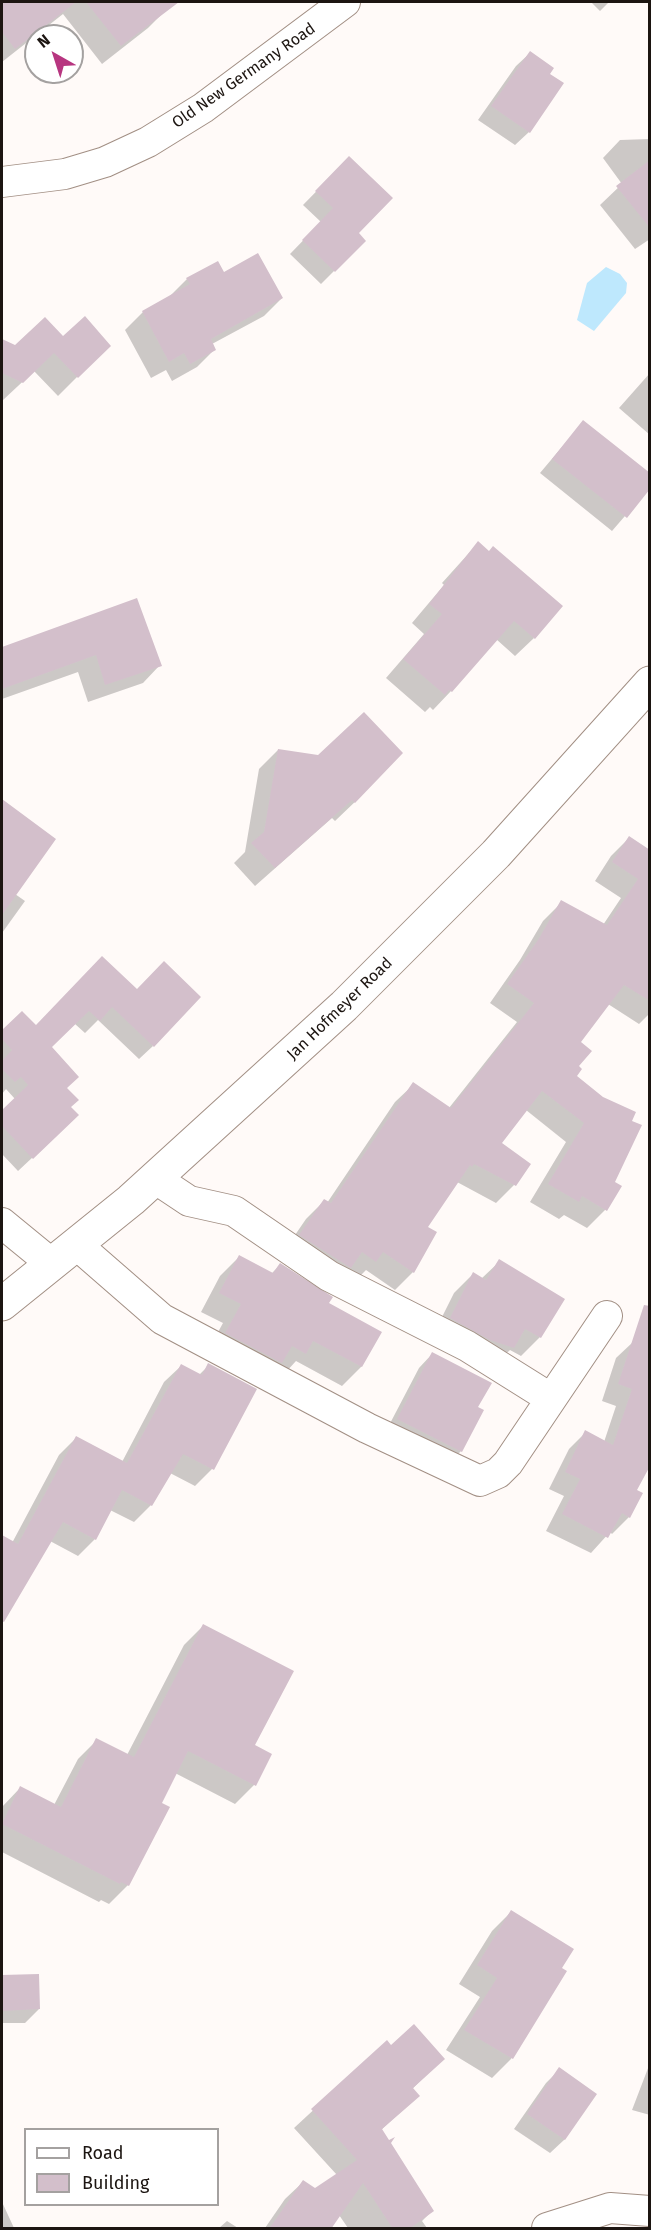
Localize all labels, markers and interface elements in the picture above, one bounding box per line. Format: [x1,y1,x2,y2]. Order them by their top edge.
street label: Old New Germany Road [169,19,319,133]
north arrow [24,24,84,84]
text: N [34,30,54,52]
street label: Jan Hofmeyer Road [283,954,397,1064]
legend [24,2128,219,2206]
text: Road [82,2142,124,2164]
text: Building [82,2172,149,2194]

